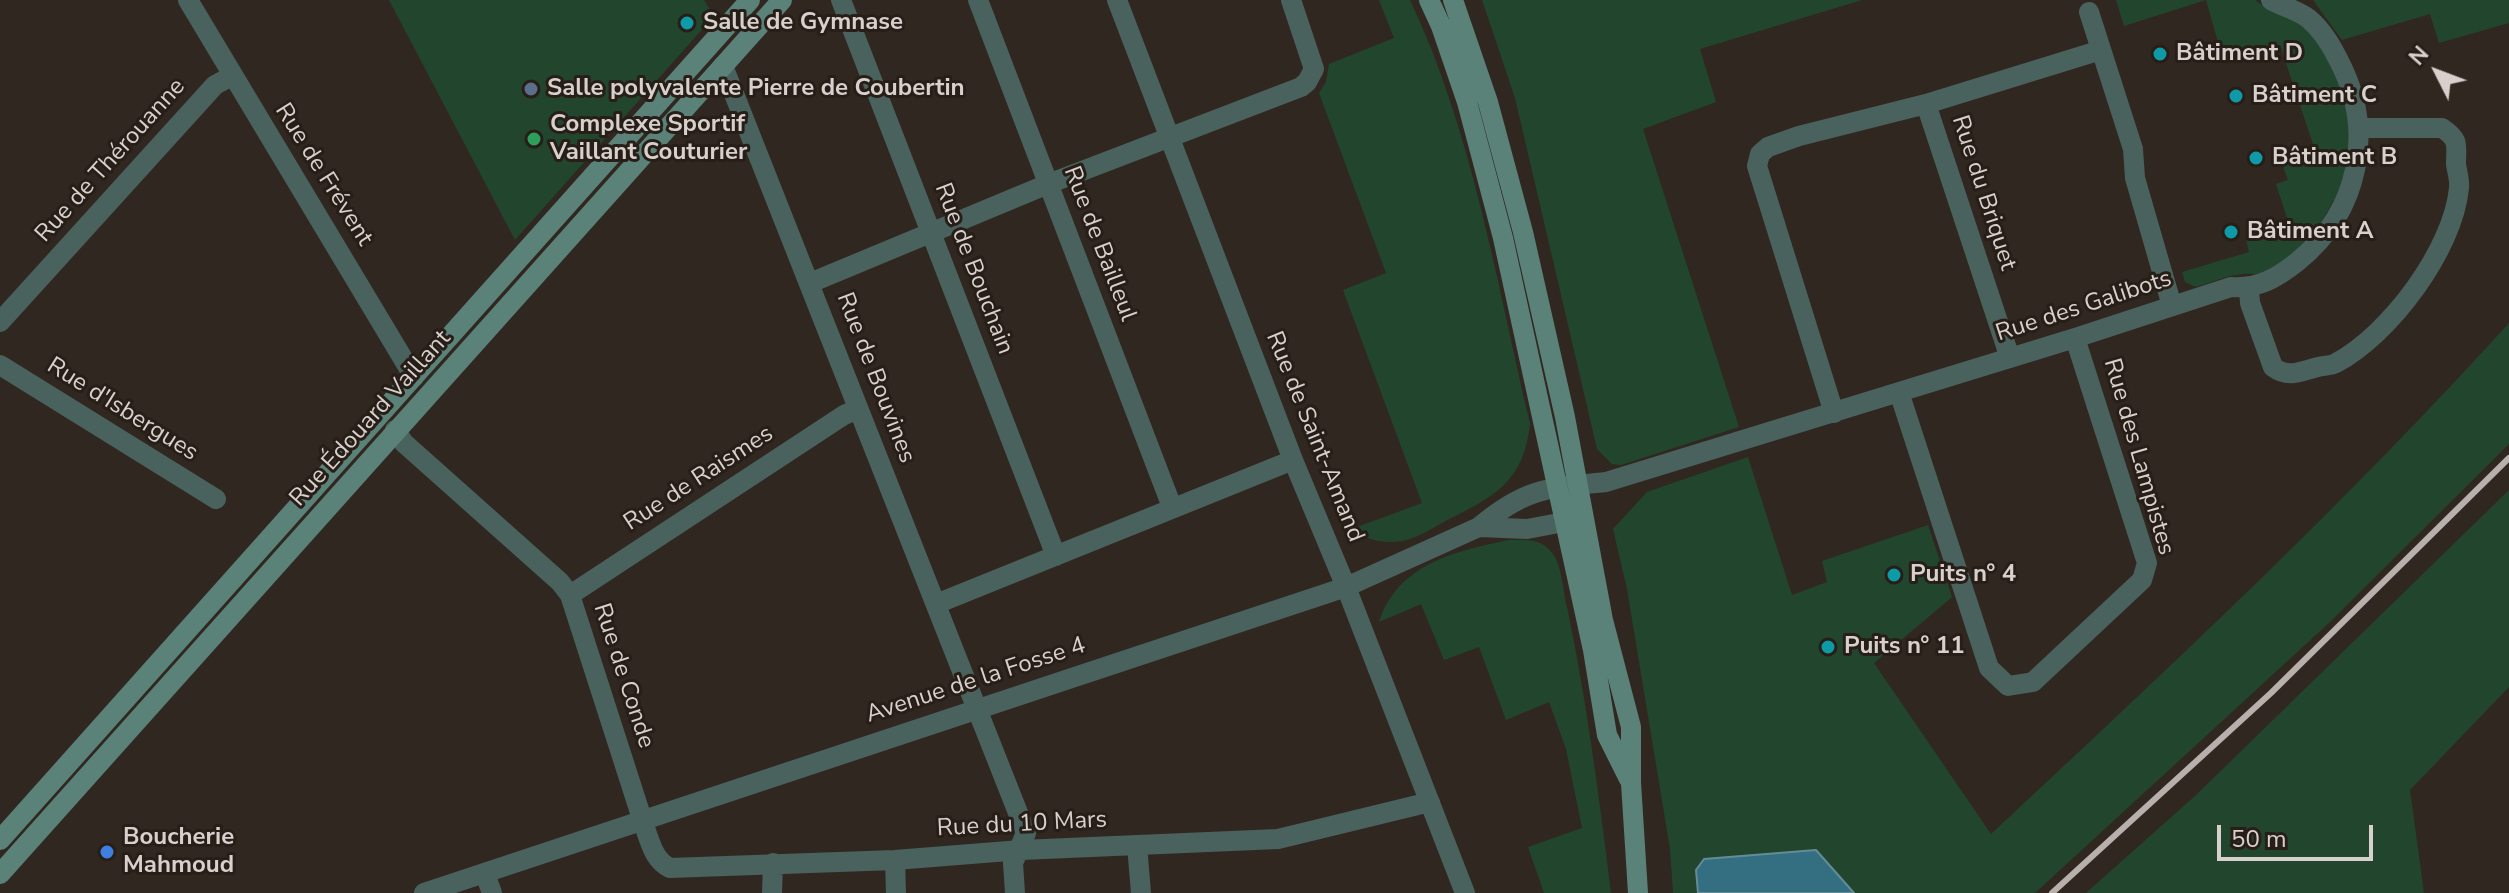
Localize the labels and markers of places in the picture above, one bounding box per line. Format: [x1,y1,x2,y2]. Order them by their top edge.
place label: Salle de Gymnase [703,9,903,37]
marker: Salle de Gymnase [678,14,696,32]
place label: Bâtiment D [2176,40,2303,68]
marker: Bâtiment D [2151,45,2169,63]
place label: Salle polyvalente Pierre de Coubertin [547,75,965,103]
marker: Salle polyvalente Pierre de Coubertin [522,80,540,98]
place label: Bâtiment C [2252,82,2377,110]
marker: Bâtiment C [2227,87,2245,105]
place label: Complexe Sportif Vaillant Couturier [550,111,747,167]
marker: Complexe Sportif Vaillant Couturier [525,130,543,148]
place label: Bâtiment B [2272,144,2397,172]
marker: Bâtiment B [2247,149,2265,167]
place label: Bâtiment A [2247,218,2374,246]
marker: Bâtiment A [2222,223,2240,241]
place label: Puits n° 4 [1910,561,2016,589]
marker: Puits n° 4 [1885,566,1903,584]
place label: Puits n° 11 [1844,633,1965,661]
marker: Puits n° 11 [1819,638,1837,656]
place label: Boucherie Mahmoud [123,824,234,880]
marker: Boucherie Mahmoud [98,843,116,861]

